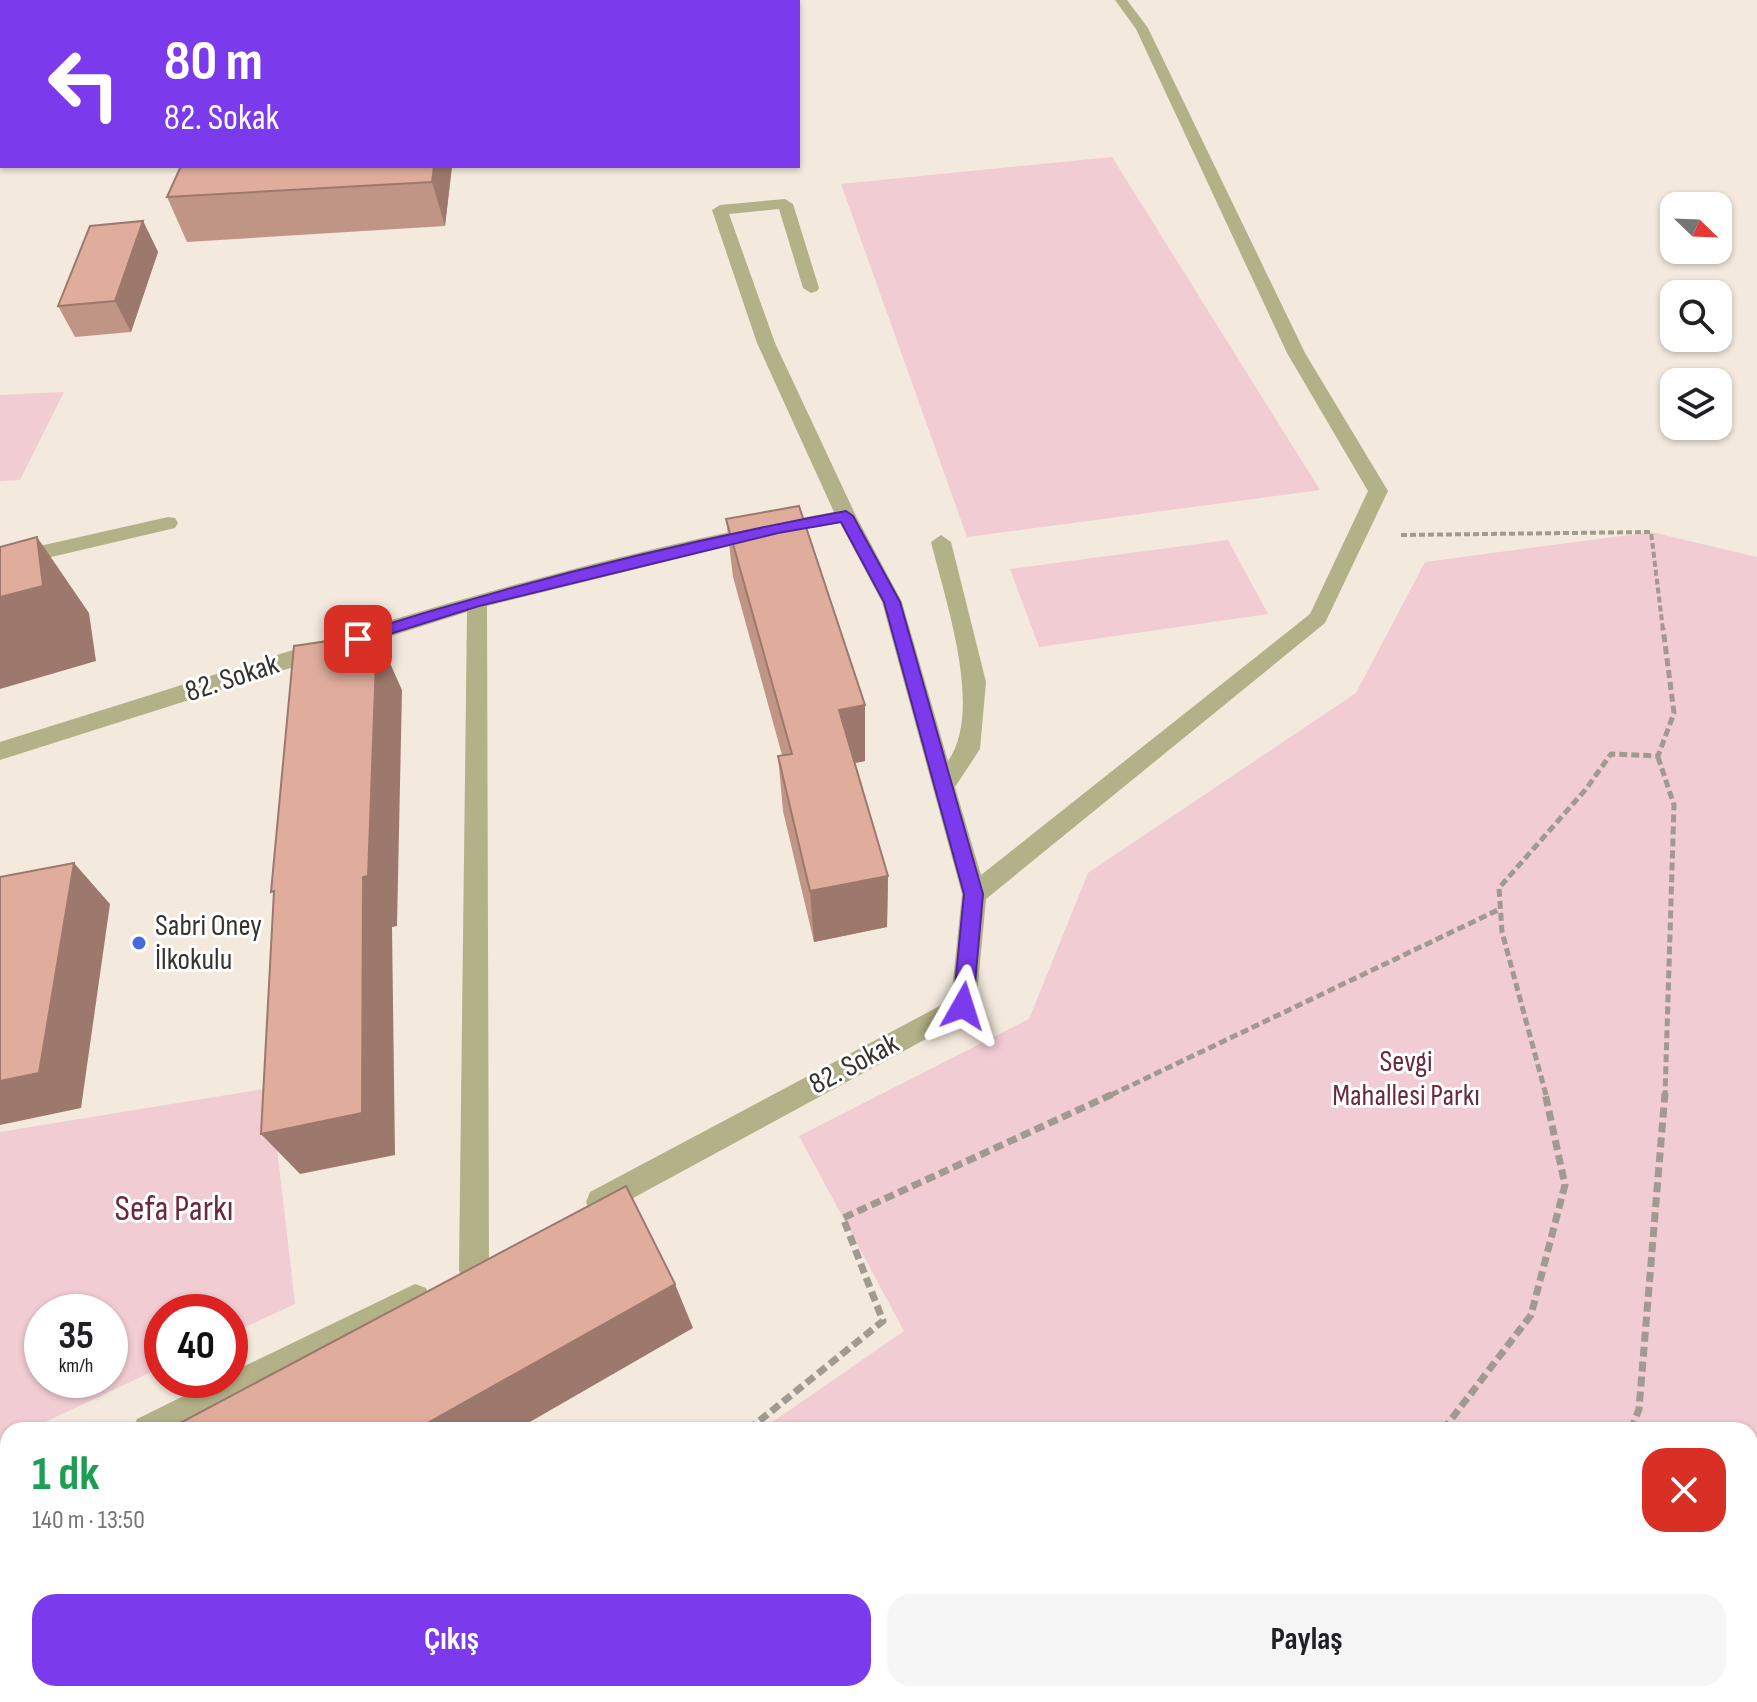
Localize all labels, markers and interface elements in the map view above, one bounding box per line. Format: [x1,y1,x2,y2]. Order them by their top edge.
text: 80 m [164,29,263,96]
icon: left [32,32,136,136]
text: 82. Sokak [164,97,279,140]
north arrow [1660,192,1732,264]
map controls [1660,192,1732,440]
button: search [1660,280,1732,352]
button: layers [1660,368,1732,440]
pin [324,605,392,673]
icon: arrive [336,617,380,661]
street label: 82. Sokak [181,646,284,710]
place label: Sabri Oney İlkokulu [155,908,262,978]
marker: Sabri Oney İlkokulu [130,934,148,952]
position arrow [921,964,1005,1048]
street label: 82. Sokak [803,1025,905,1102]
park label: Sevgi Mahallesi Parkı [1332,1044,1480,1114]
park label: Sefa Parkı [115,1188,233,1231]
speed limit sign: 40 [144,1294,248,1398]
text: 35 [58,1312,94,1360]
text: km/h [59,1354,93,1378]
text: 1 dk [32,1446,100,1503]
button: close [1642,1448,1726,1532]
text: 140 m · 13:50 [32,1505,145,1536]
button: Çıkış [32,1594,871,1686]
button: Paylaş [887,1594,1726,1686]

